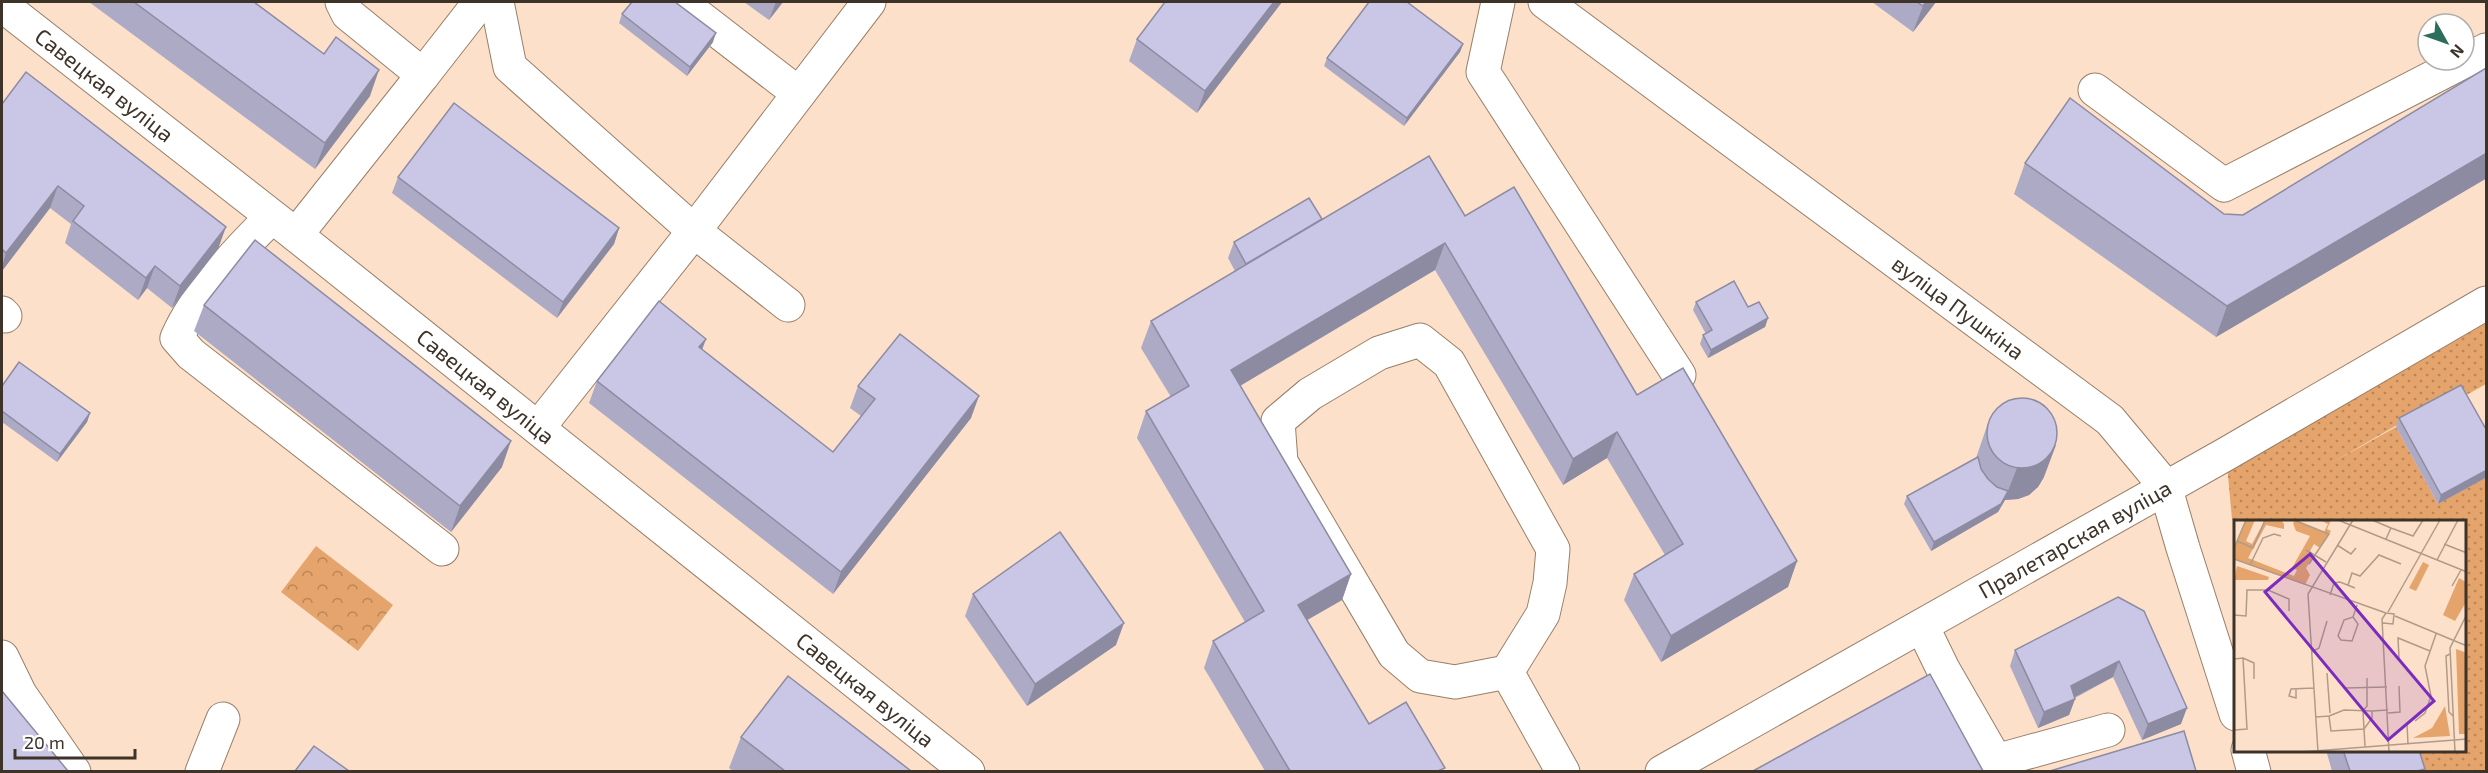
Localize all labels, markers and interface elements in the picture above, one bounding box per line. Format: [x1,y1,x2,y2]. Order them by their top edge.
north arrow [2416,12,2476,72]
street label: Савецкая вуліца [31,22,180,147]
text: N [2447,41,2469,62]
street label: вуліца Пушкіна [1888,250,2030,364]
street label: Савецкая вуліца [412,323,560,449]
street label: Пралетарская вуліца [1973,474,2175,603]
inset map [2234,520,2467,752]
street label: Савецкая вуліца [792,626,940,752]
scale bar [15,722,135,760]
text: 20 m [24,731,65,753]

